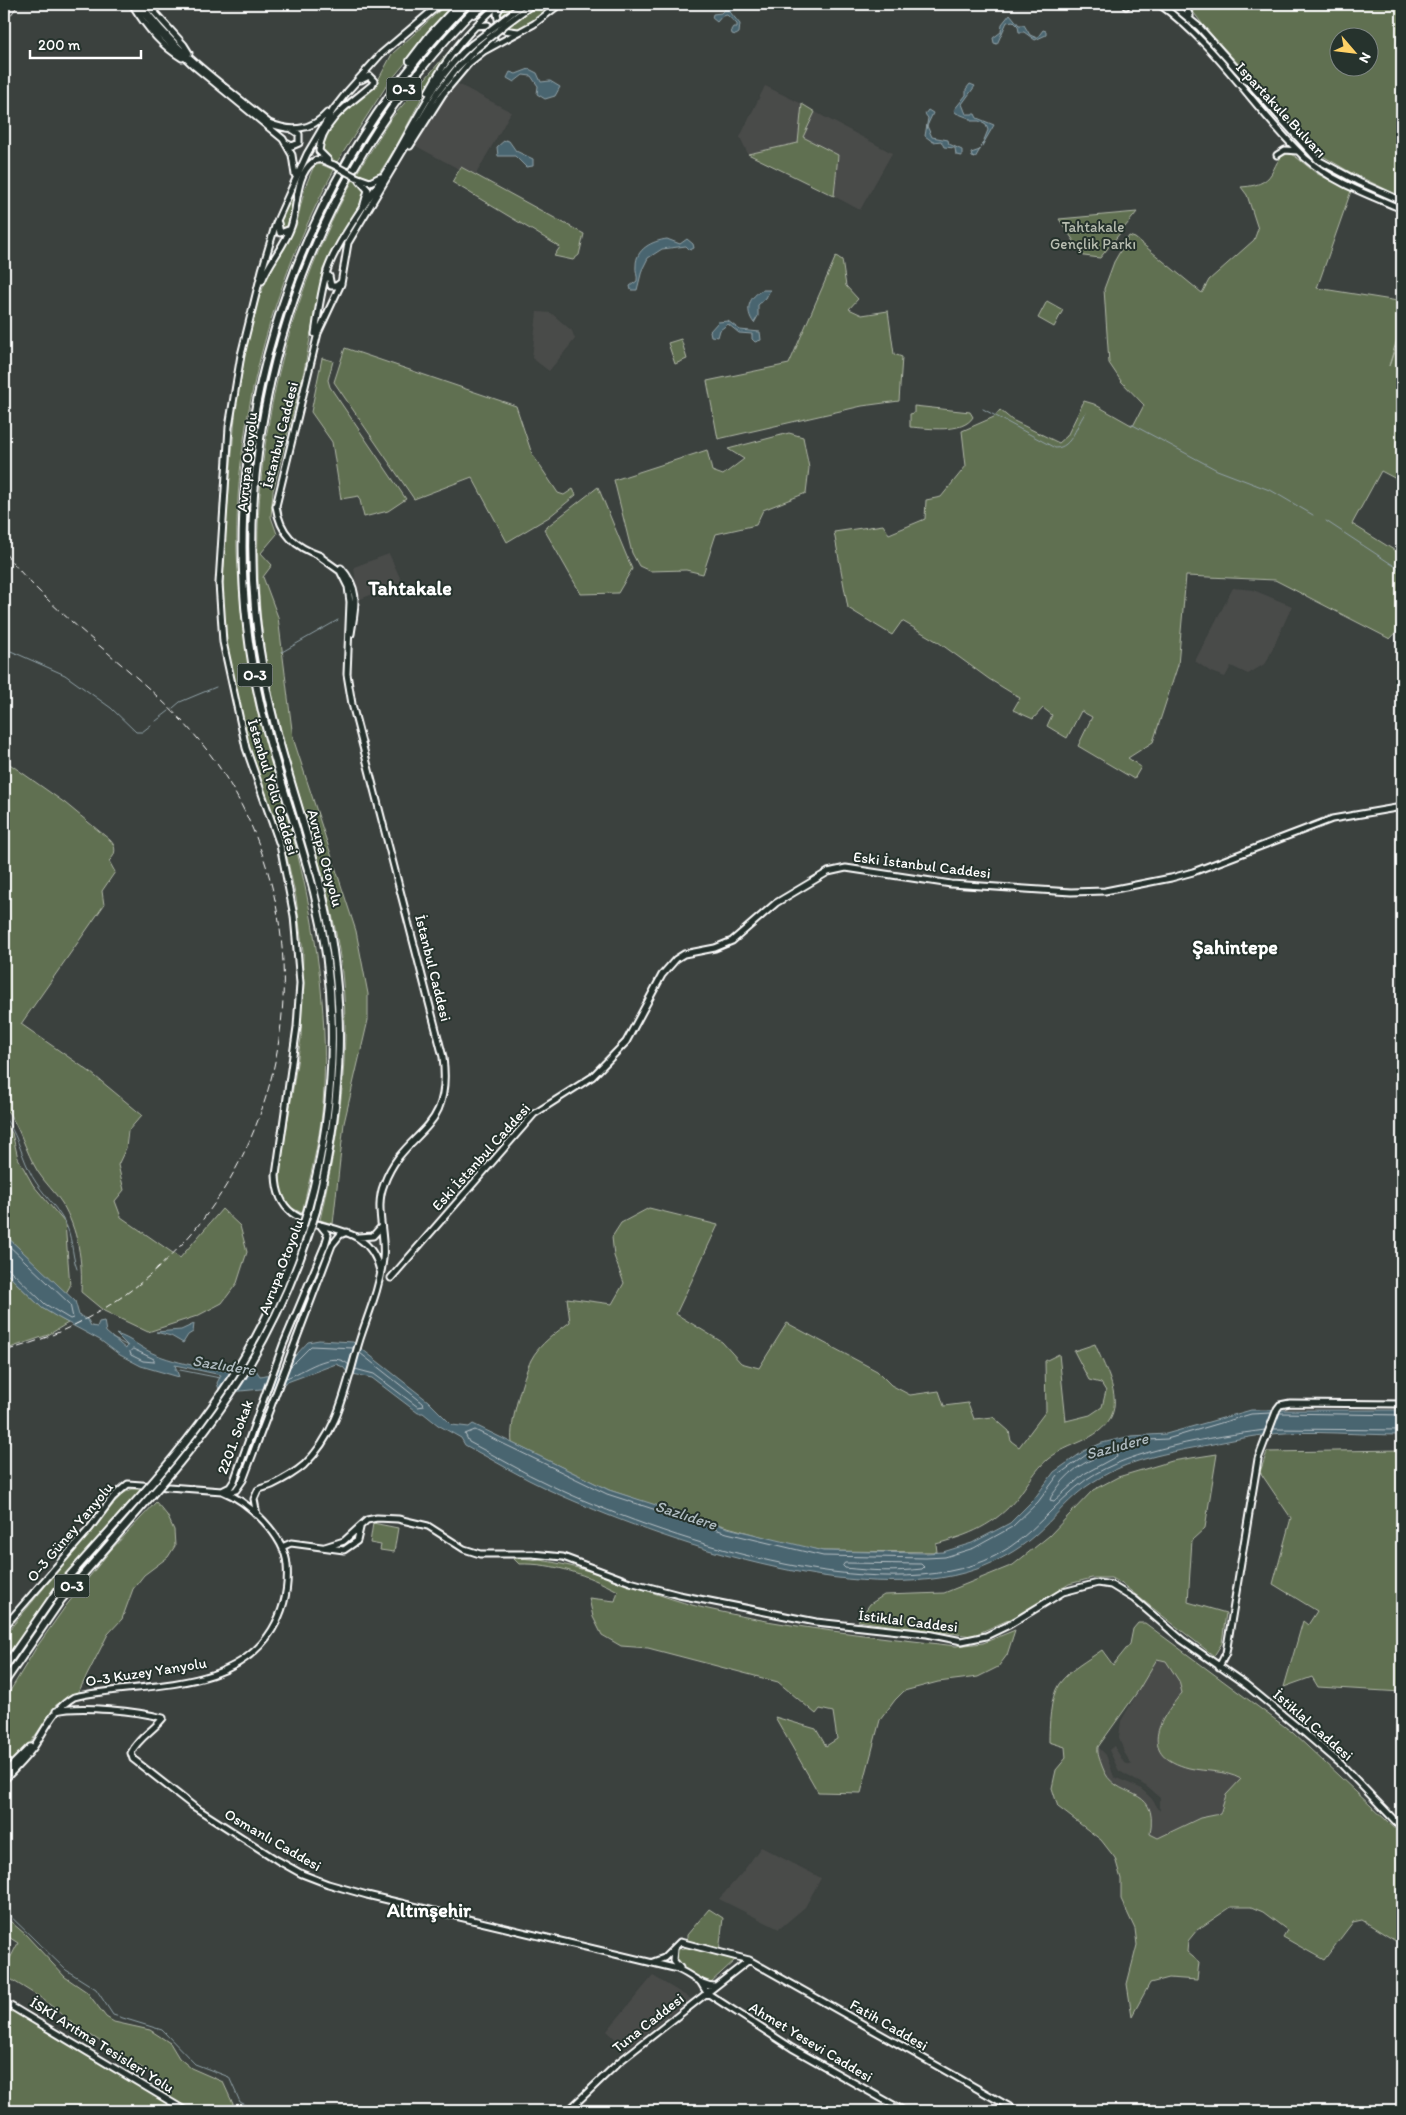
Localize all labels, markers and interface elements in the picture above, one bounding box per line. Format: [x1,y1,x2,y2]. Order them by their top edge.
scale bar [30,28,141,60]
north arrow [1328,28,1378,78]
text: 200 m [38,36,81,54]
text: N [1355,50,1375,66]
street label: Ispartakule Bulvarı [1232,59,1330,161]
road number: O-3 [386,78,422,100]
park label: Tahtakale Gençlik Parkı [1050,218,1136,253]
street label: İstanbul Caddesi [258,380,302,490]
street label: Avrupa Otoyolu [233,411,261,513]
district label: Tahtakale [367,576,452,600]
road number: O-3 [238,664,272,686]
street label: İstanbul Yolu Caddesi [244,717,302,857]
street label: Avrupa Otoyolu [303,807,347,909]
street label: Eski İstanbul Caddesi [852,848,992,882]
street label: İstanbul Caddesi [411,913,455,1023]
district label: Şahintepe [1192,935,1278,960]
street label: Eski İstanbul Caddesi [428,1100,534,1214]
street label: Avrupa Otoyolu [255,1217,307,1317]
water label: Sazlıdere [191,1351,258,1380]
street label: 2201. Sokak [213,1397,257,1477]
water label: Sazlıdere [1084,1428,1151,1463]
street label: O-3 Güney Yanyolu [23,1479,117,1585]
water label: Sazlıdere [653,1496,720,1534]
road number: O-3 [54,1574,90,1598]
street label: İstiklal Caddesi [857,1606,959,1636]
street label: O-3 Kuzey Yanyolu [84,1654,208,1690]
street label: İstiklal Caddesi [1269,1685,1357,1765]
street label: Osmanlı Caddesi [221,1805,325,1875]
district label: Altınşehir [386,1898,472,1923]
street label: Tuna Caddesi [609,1989,687,2057]
street label: İSKİ Arıtma Tesisleri Yolu [27,1993,177,2097]
street label: Fatih Caddesi [847,1995,931,2055]
street label: Ahmet Yesevi Caddesi [746,1998,876,2086]

